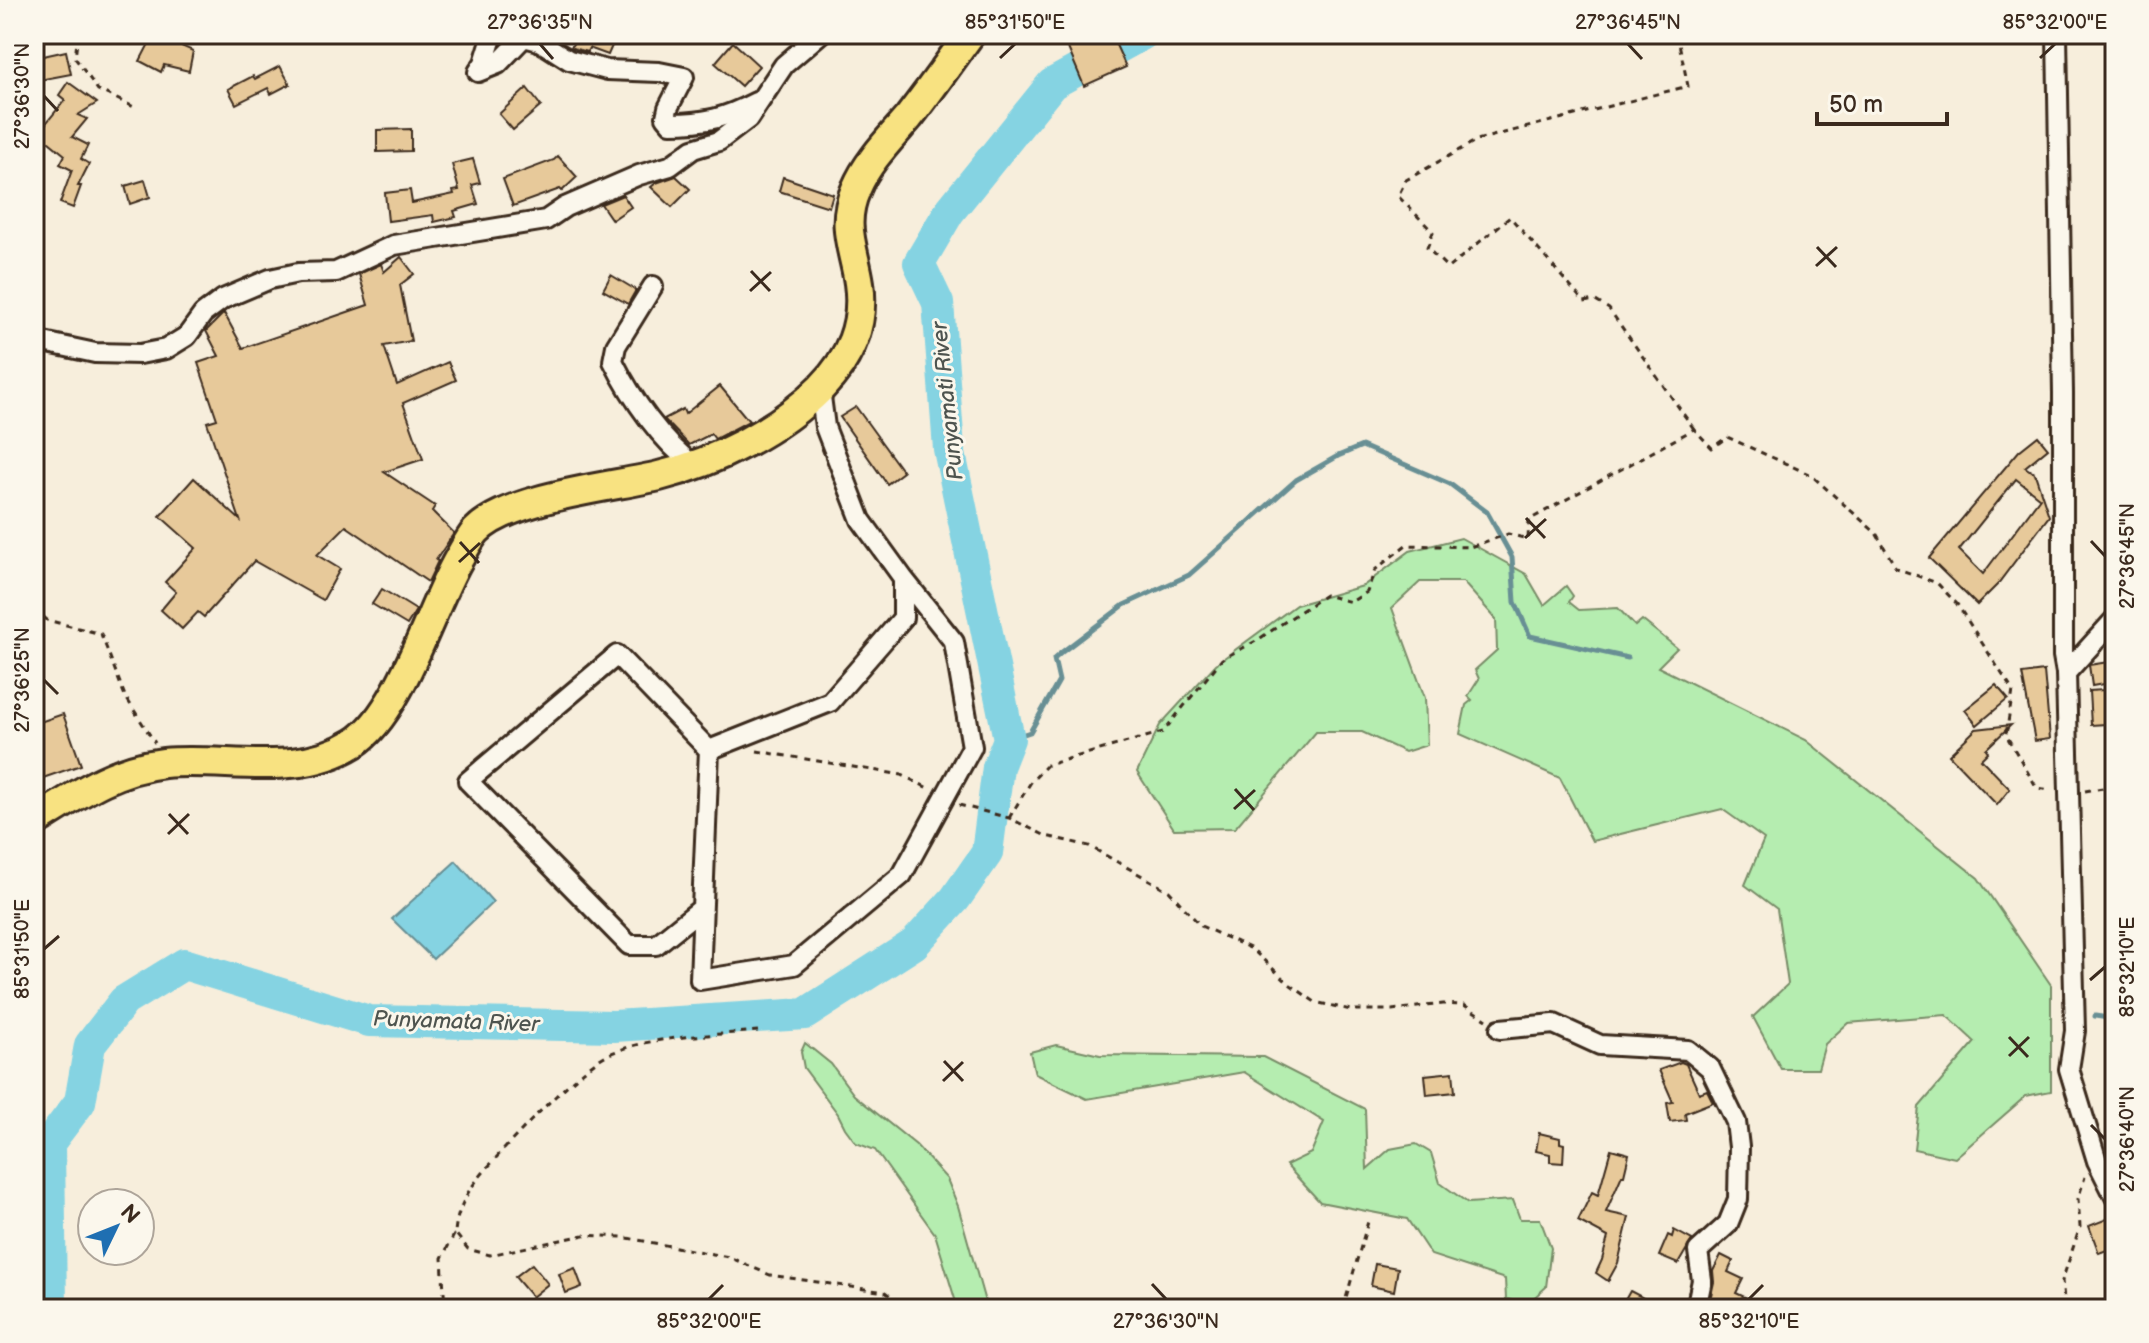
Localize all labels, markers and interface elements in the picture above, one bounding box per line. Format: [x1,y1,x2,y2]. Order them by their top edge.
text: 27°36'35"N [487,11,593,35]
text: 85°31'50"E [965,11,1065,35]
text: 27°36'45"N [1575,11,1681,35]
text: 85°32'00"E [2003,11,2107,35]
text: 27°36'30"N [11,43,35,149]
scale bar [1817,76,1947,126]
text: 50 m [1829,90,1883,119]
water label: Punyamati River [926,318,970,482]
text: 27°36'45"N [2116,503,2140,609]
text: 27°36'25"N [11,627,35,733]
text: 85°31'50"E [11,899,35,999]
text: 85°32'10"E [2116,917,2140,1017]
water label: Punyamata River [372,1006,542,1038]
text: 27°36'40"N [2116,1086,2140,1192]
north arrow [76,1187,156,1267]
text: N [114,1199,145,1230]
text: 85°32'00"E [657,1310,761,1334]
text: 27°36'30"N [1113,1310,1219,1334]
text: 85°32'10"E [1699,1310,1799,1334]

